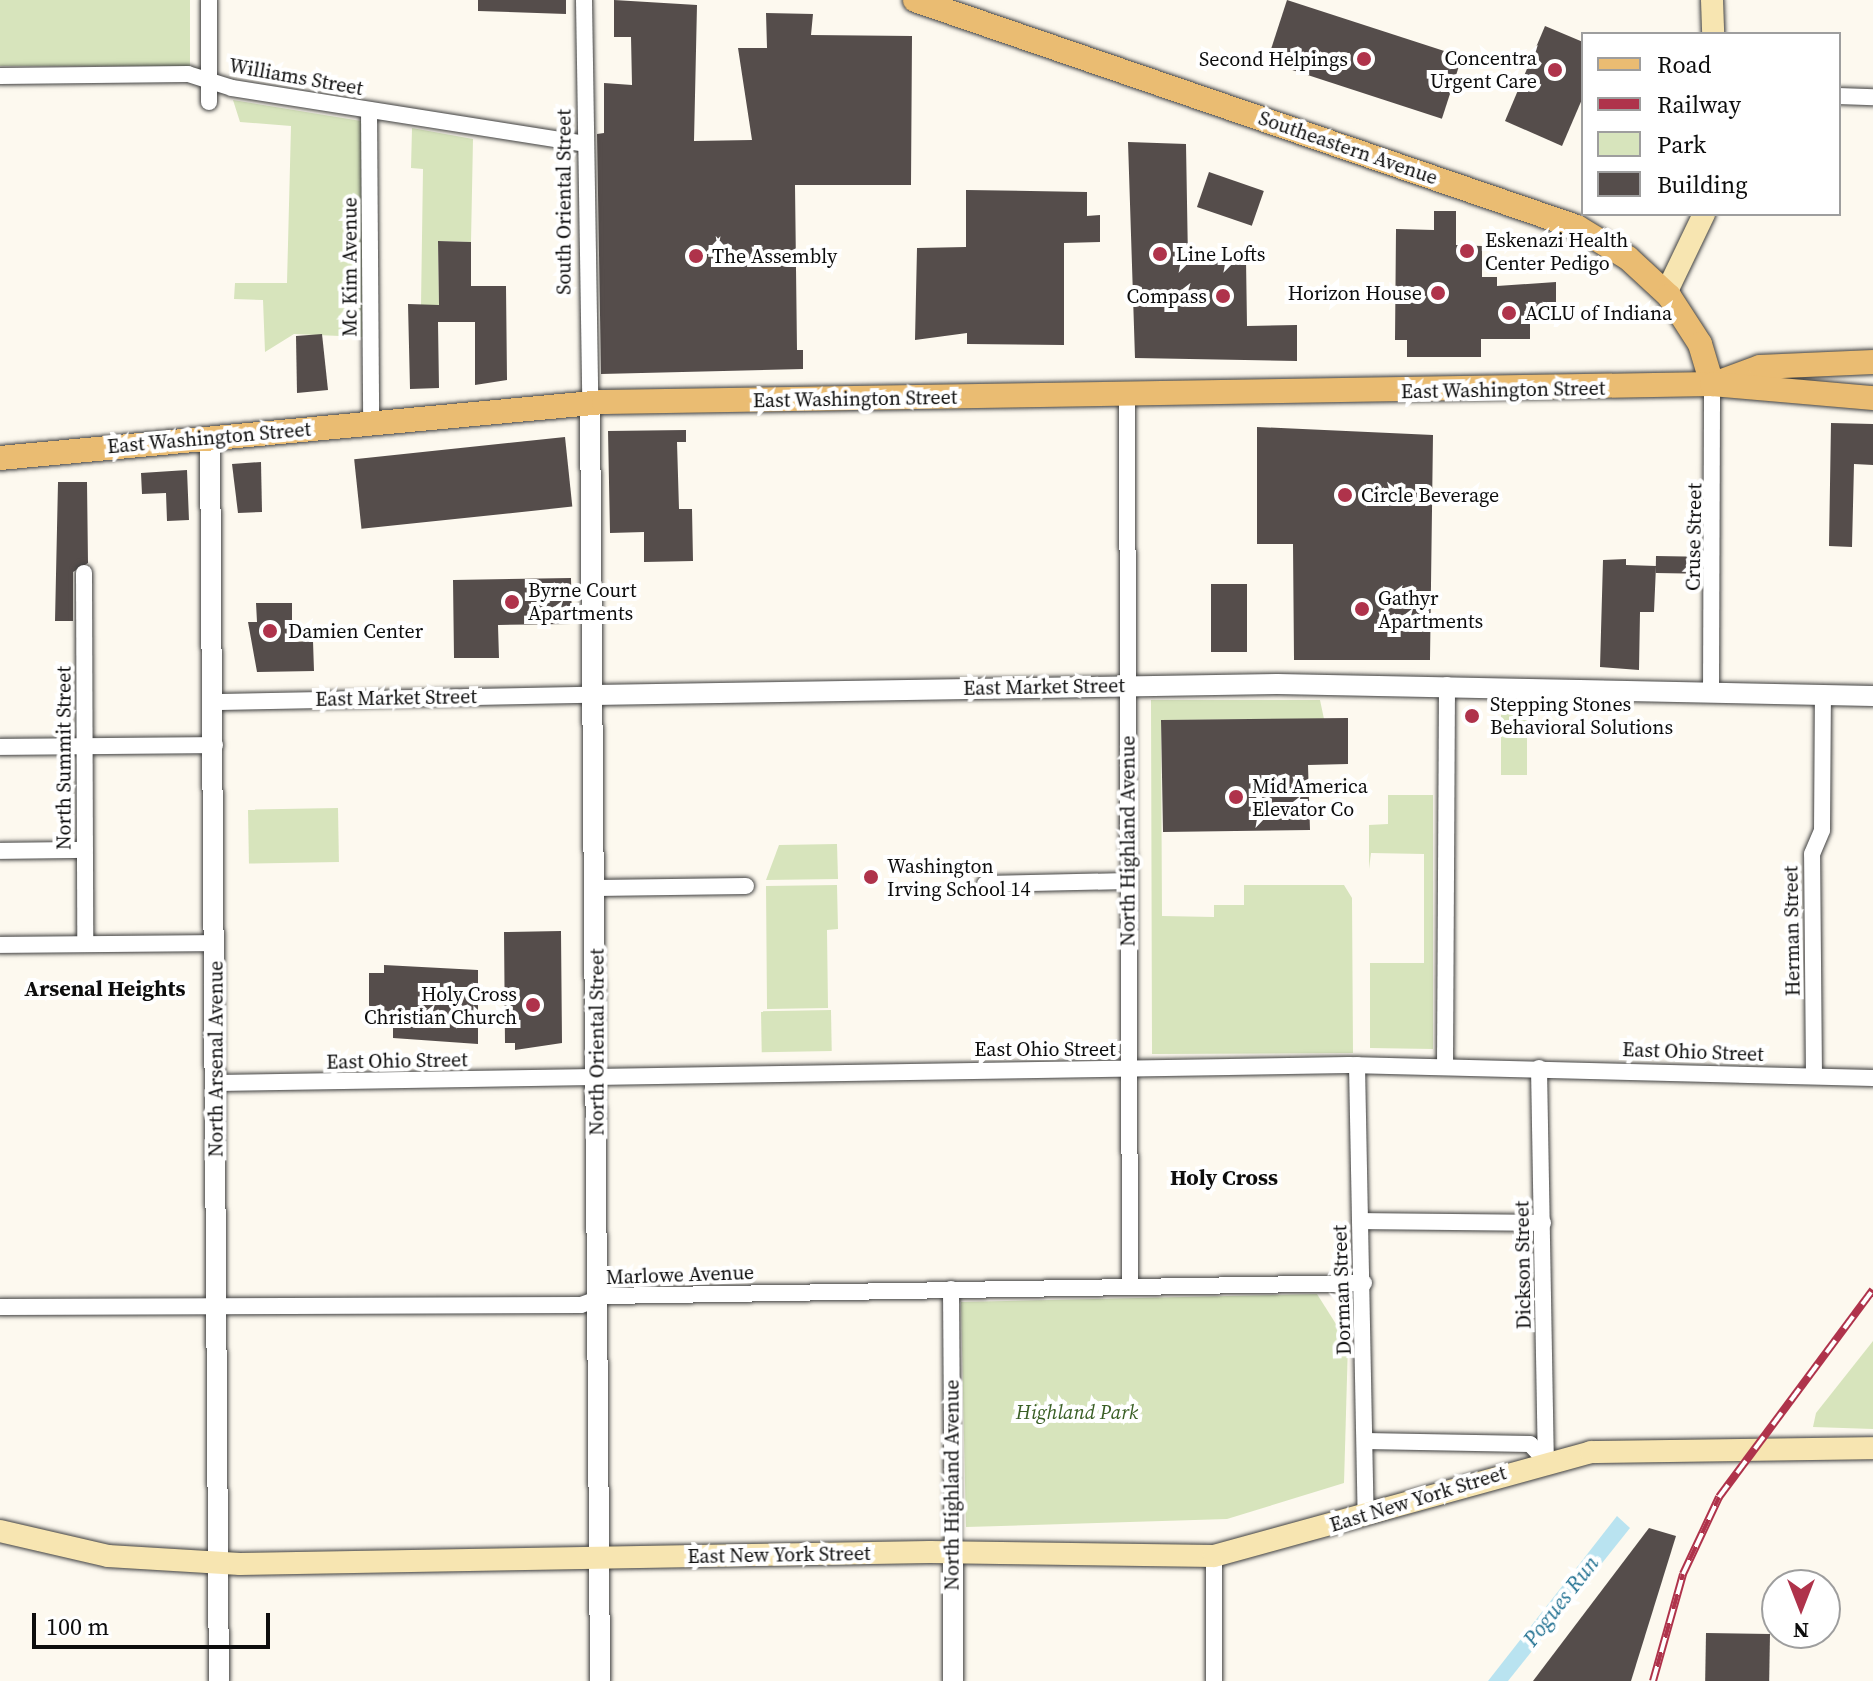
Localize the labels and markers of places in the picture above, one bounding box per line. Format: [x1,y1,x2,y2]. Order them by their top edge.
place label: Concentra Urgent Care [1430,46,1537,93]
place label: Second Helpings [1199,47,1348,71]
marker: Second Helpings [1355,50,1373,68]
marker: Concentra Urgent Care [1544,59,1566,81]
place label: Eskenazi Health Center Pedigo [1485,228,1628,275]
marker: Eskenazi Health Center Pedigo [1456,240,1478,262]
place label: Line Lofts [1176,242,1265,266]
place label: The Assembly [712,244,837,268]
marker: Line Lofts [1151,245,1169,263]
marker: The Assembly [687,247,705,265]
place label: Horizon House [1288,281,1422,305]
place label: Compass [1126,284,1207,308]
marker: Horizon House [1429,284,1447,302]
marker: Compass [1214,287,1232,305]
place label: ACLU of Indiana [1525,301,1672,325]
marker: ACLU of Indiana [1500,304,1518,322]
place label: Circle Beverage [1361,483,1499,507]
marker: Circle Beverage [1336,486,1354,504]
place label: Byrne Court Apartments [528,578,636,625]
place label: Gathyr Apartments [1378,586,1483,633]
marker: Byrne Court Apartments [503,593,521,611]
marker: Gathyr Apartments [1353,600,1371,618]
place label: Damien Center [288,619,423,643]
marker: Damien Center [259,620,281,642]
place label: Stepping Stones Behavioral Solutions [1490,692,1673,739]
marker: Stepping Stones Behavioral Solutions [1461,705,1483,727]
place label: Mid America Elevator Co [1252,774,1368,821]
marker: Mid America Elevator Co [1227,788,1245,806]
place label: Washington Irving School 14 [887,854,1030,901]
marker: Washington Irving School 14 [862,868,880,886]
place label: Holy Cross Christian Church [364,982,517,1029]
marker: Holy Cross Christian Church [524,996,542,1014]

